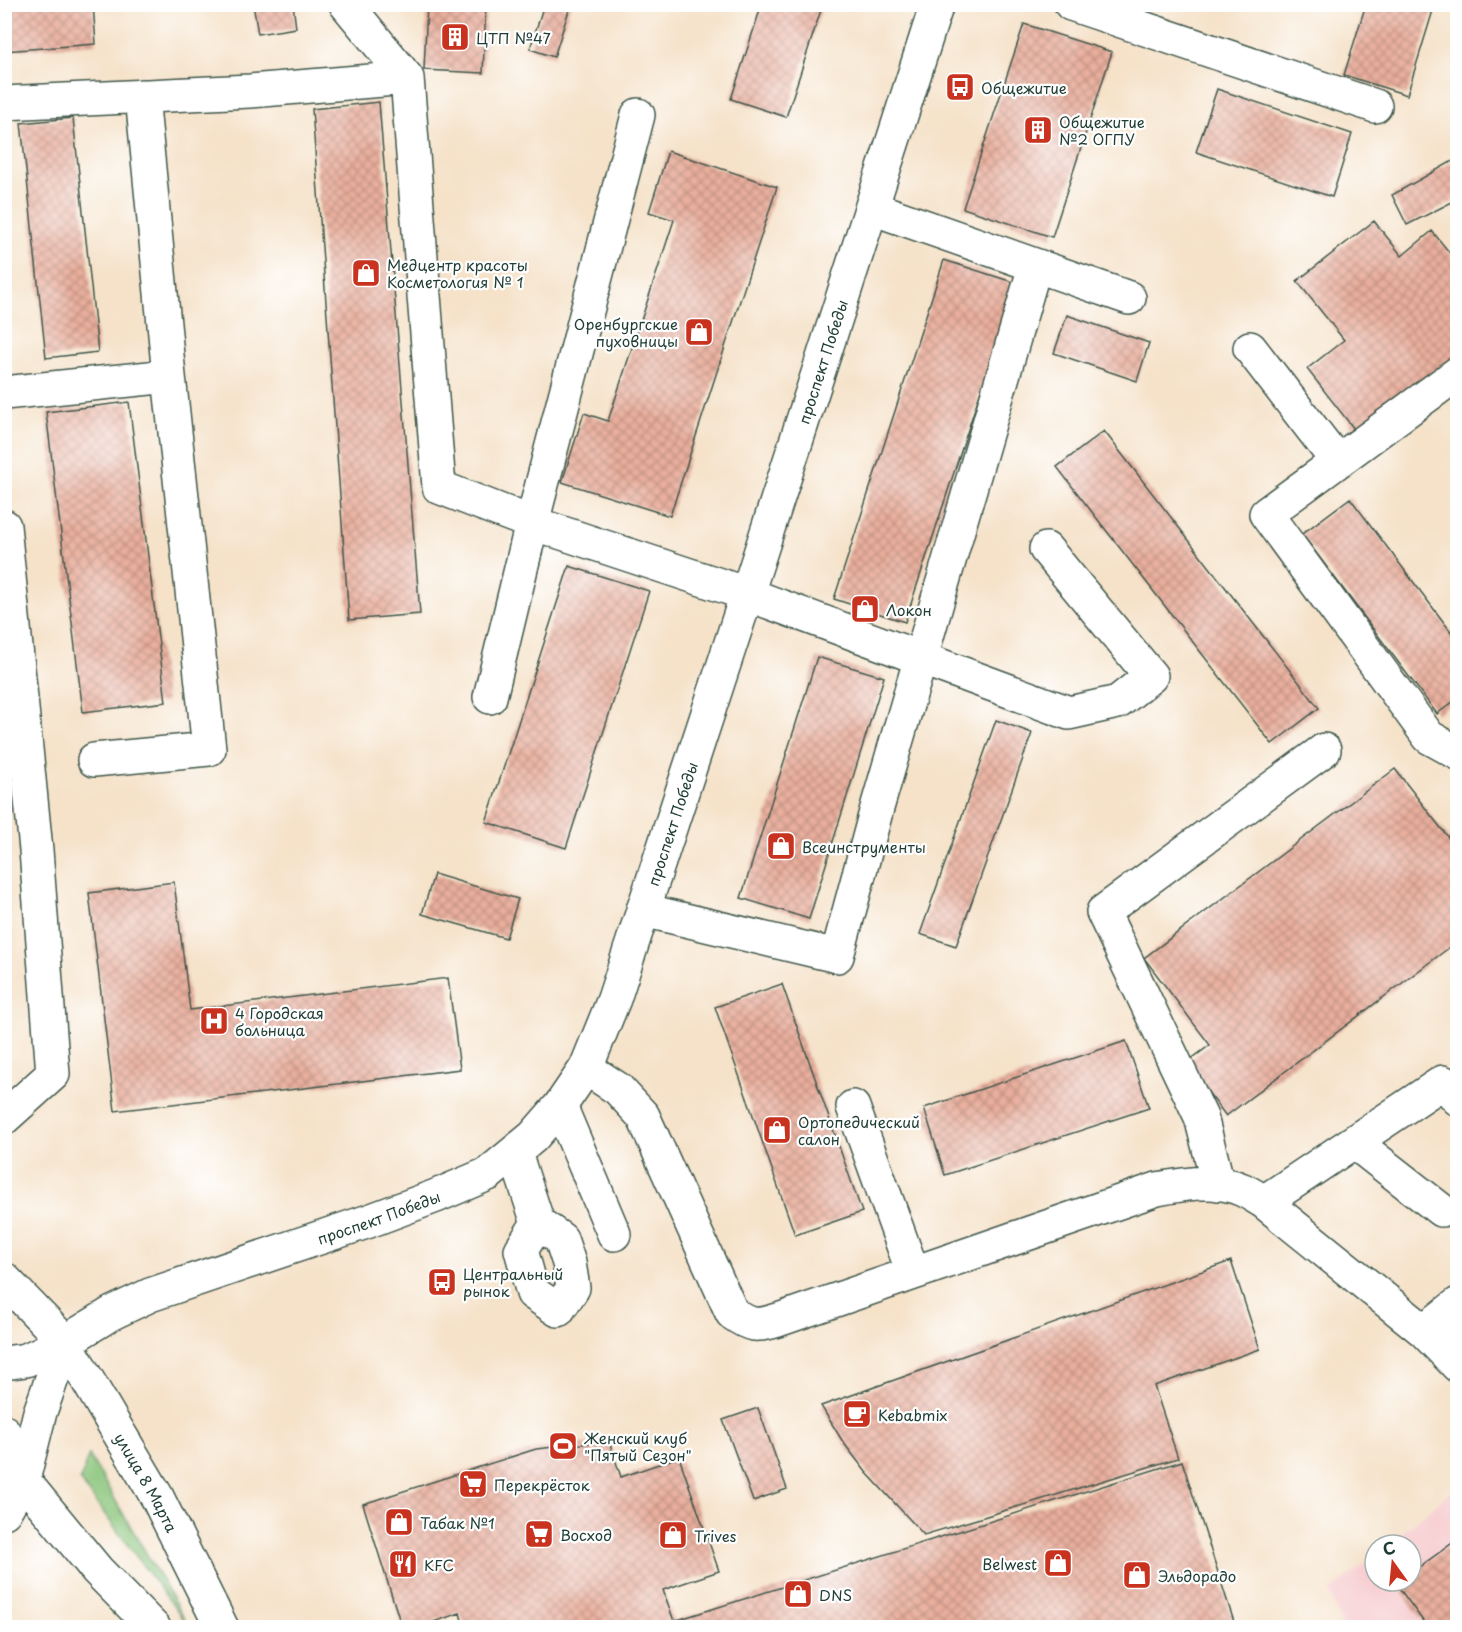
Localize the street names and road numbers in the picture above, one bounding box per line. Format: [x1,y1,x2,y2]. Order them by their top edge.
street label: проспект Победы [791,296,853,427]
street label: проспект Победы [640,759,703,889]
street label: проспект Победы [314,1184,443,1249]
street label: улица 8 Марта [110,1428,184,1537]

